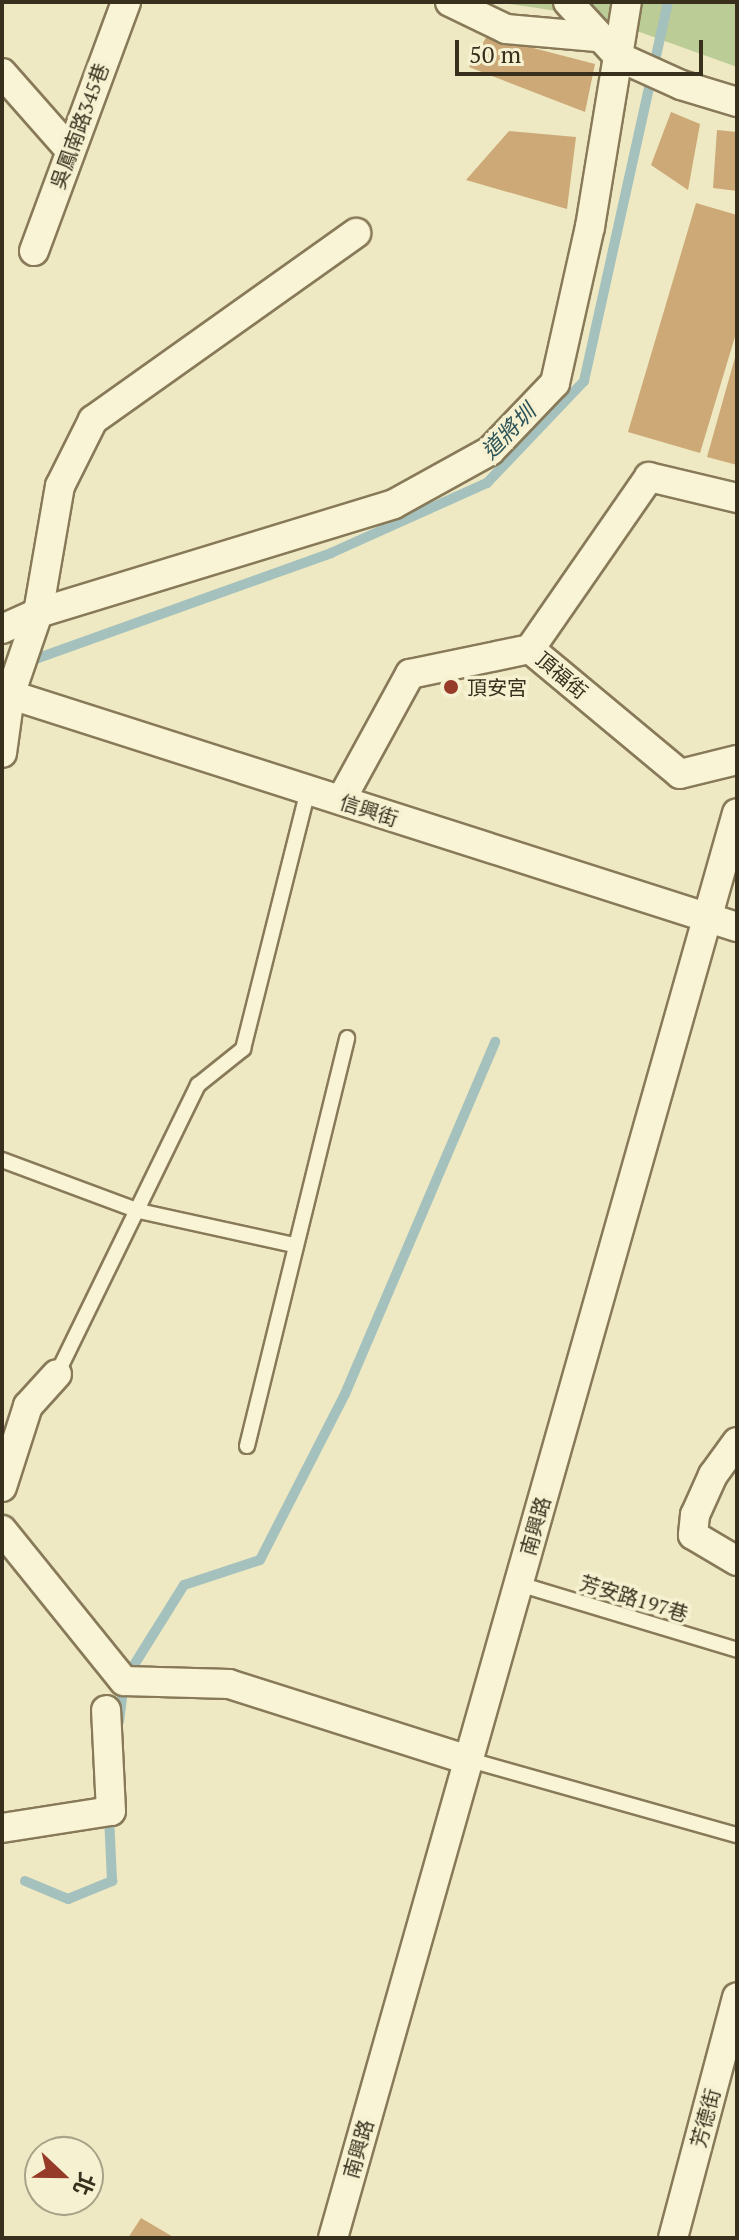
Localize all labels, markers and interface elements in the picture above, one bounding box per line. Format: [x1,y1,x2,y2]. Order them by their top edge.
scale bar [459,24,707,74]
text: 50 m [469,38,521,70]
street label: 吳鳳南路345巷 [45,60,113,192]
water label: 道將圳 [476,398,540,464]
street label: 頂福街 [531,647,593,703]
place label: 頂安宮 [467,675,527,699]
marker: 頂安宮 [442,678,460,696]
street label: 信興街 [337,789,401,831]
street label: 南興路 [515,1494,555,1558]
street label: 芳安路197巷 [577,1570,691,1626]
street label: 芳德街 [686,2086,724,2150]
street label: 南興路 [338,2117,378,2181]
north arrow [24,2136,104,2216]
text: 北 [67,2169,102,2200]

